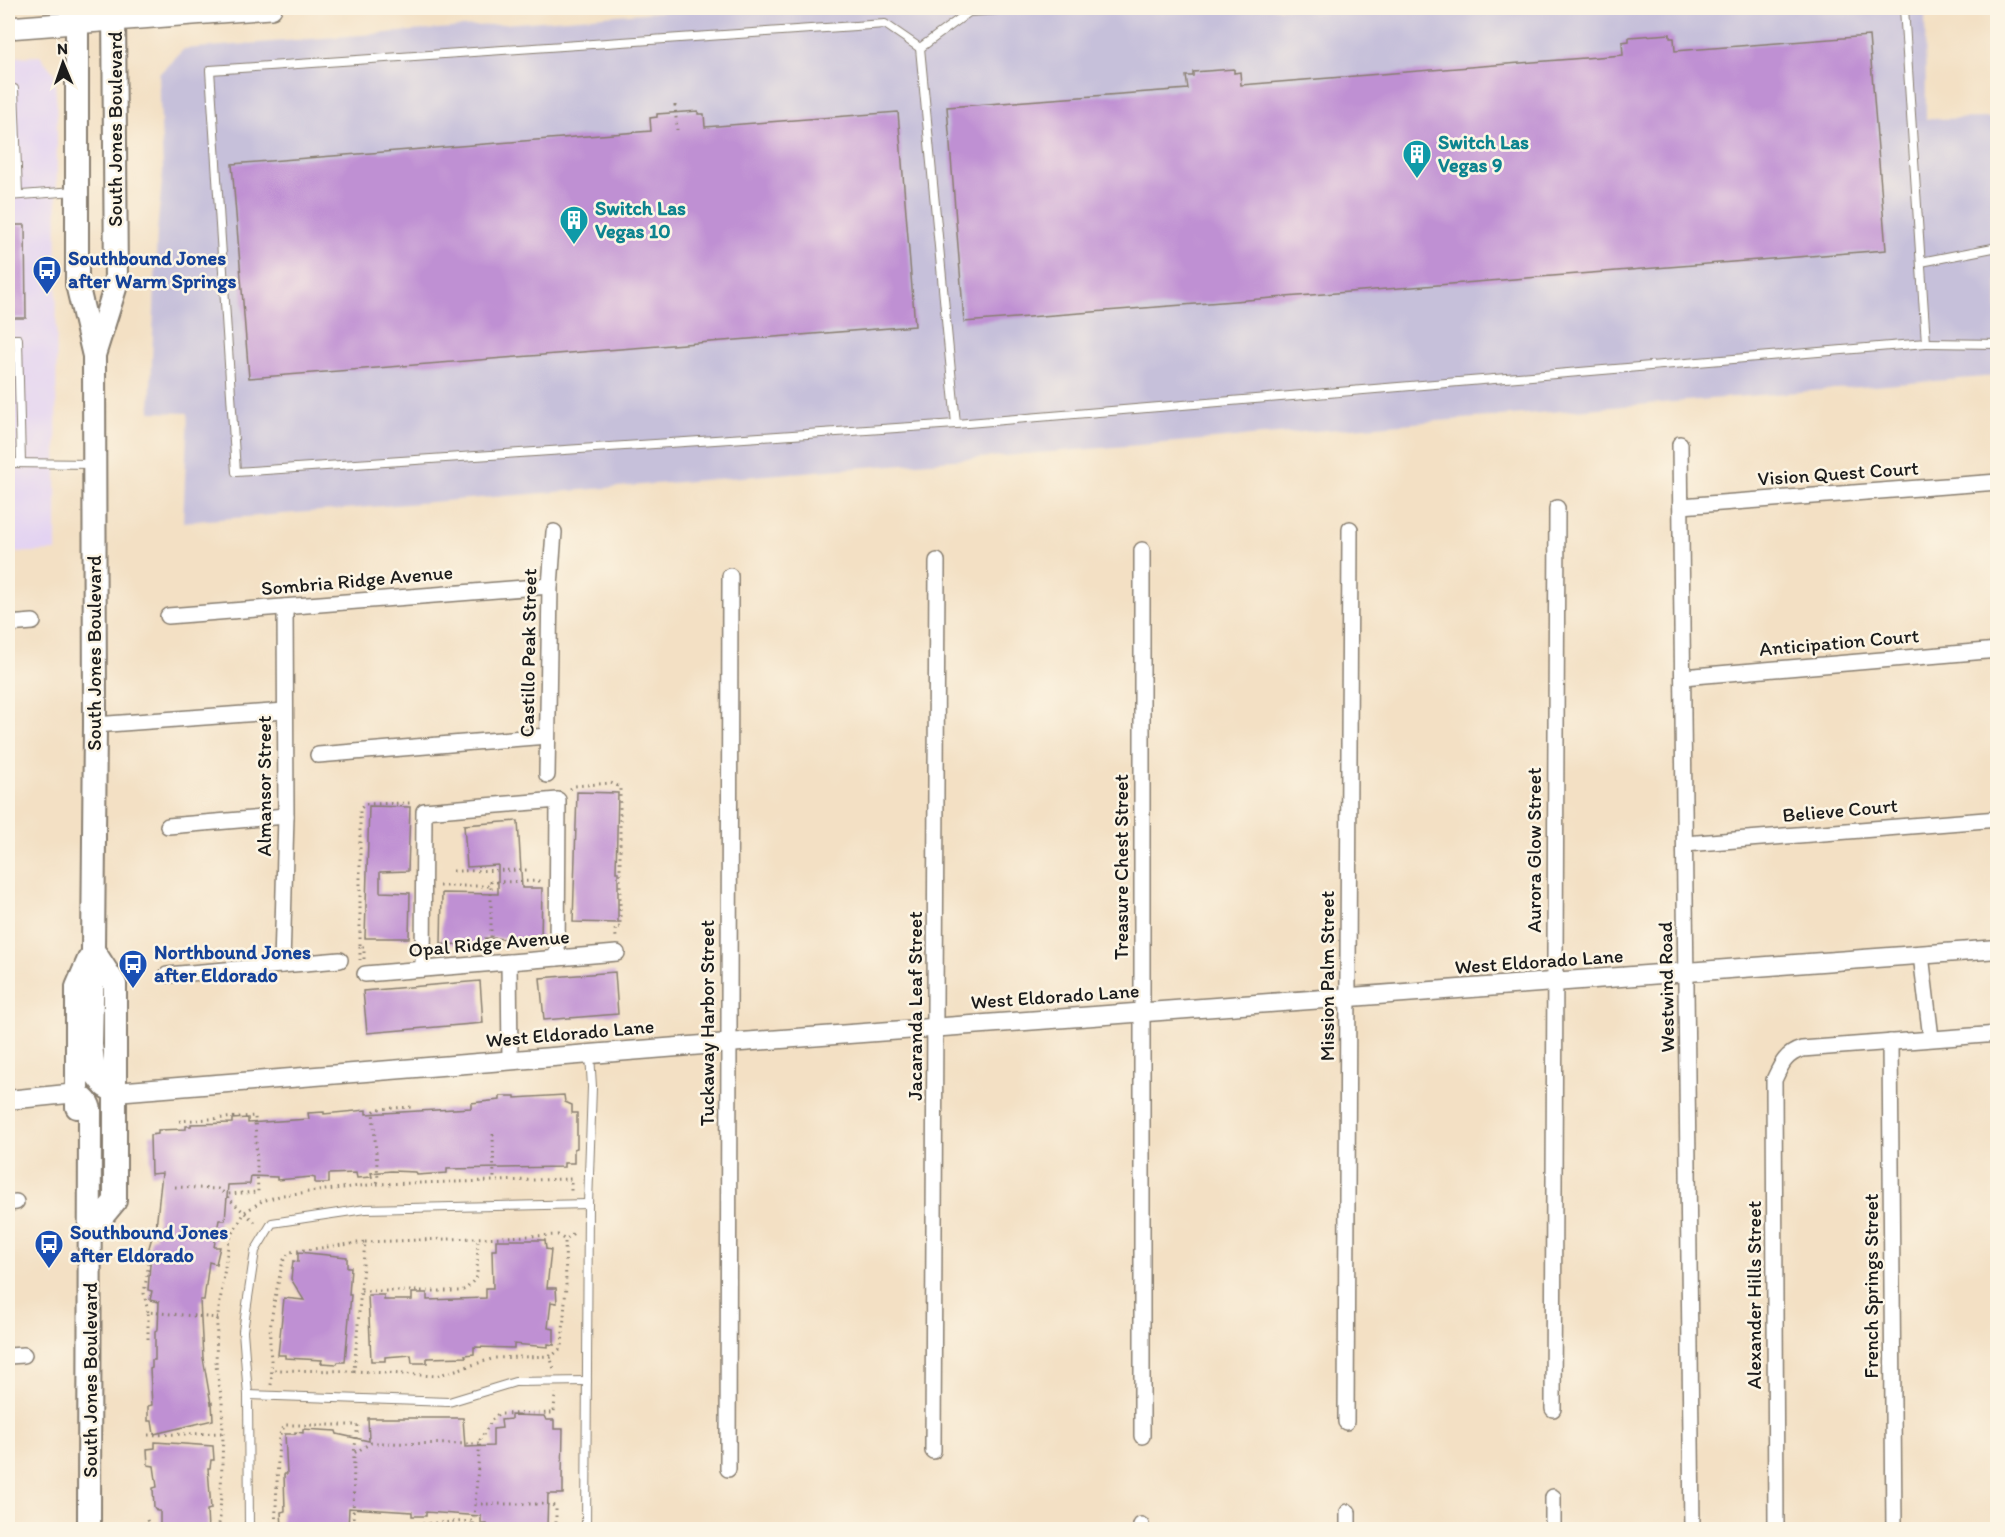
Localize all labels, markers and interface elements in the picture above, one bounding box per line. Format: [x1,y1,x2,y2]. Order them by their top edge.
street label: South Jones Boulevard [103,31,127,227]
north arrow [33,33,93,93]
text: N [57,39,68,58]
place label: Switch Las Vegas 9 [1438,130,1529,178]
building icon: Switch Las Vegas 9 [1401,138,1433,180]
place label: Switch Las Vegas 10 [595,196,686,244]
building icon: Switch Las Vegas 10 [558,204,590,246]
place label: Southbound Jones after Warm Springs [68,246,236,294]
bus stop icon: Southbound Jones after Warm Springs [31,254,63,296]
street label: Vision Quest Court [1757,455,1919,491]
street label: South Jones Boulevard [82,555,106,751]
street label: Sombria Ridge Avenue [260,560,454,600]
street label: Castillo Peak Street [515,568,541,738]
street label: Anticipation Court [1758,623,1920,661]
street label: Almansor Street [252,715,276,856]
street label: Aurora Glow Street [1522,767,1546,933]
street label: Treasure Chest Street [1109,774,1133,960]
street label: Believe Court [1781,793,1899,827]
street label: Mission Palm Street [1315,890,1339,1061]
street label: Jacaranda Leaf Street [903,911,927,1101]
street label: Tuckaway Harbor Street [695,920,719,1126]
street label: Westwind Road [1653,921,1679,1053]
street label: Opal Ridge Avenue [407,924,571,962]
place label: Northbound Jones after Eldorado [154,940,311,987]
street label: West Eldorado Lane [1454,943,1624,979]
bus stop icon: Northbound Jones after Eldorado [117,948,149,990]
street label: West Eldorado Lane [970,978,1140,1014]
street label: West Eldorado Lane [485,1014,655,1052]
street label: French Springs Street [1859,1194,1883,1378]
street label: Alexander Hills Street [1742,1200,1766,1389]
place label: Southbound Jones after Eldorado [70,1220,228,1267]
bus stop icon: Southbound Jones after Eldorado [33,1228,65,1270]
street label: South Jones Boulevard [78,1282,102,1478]

